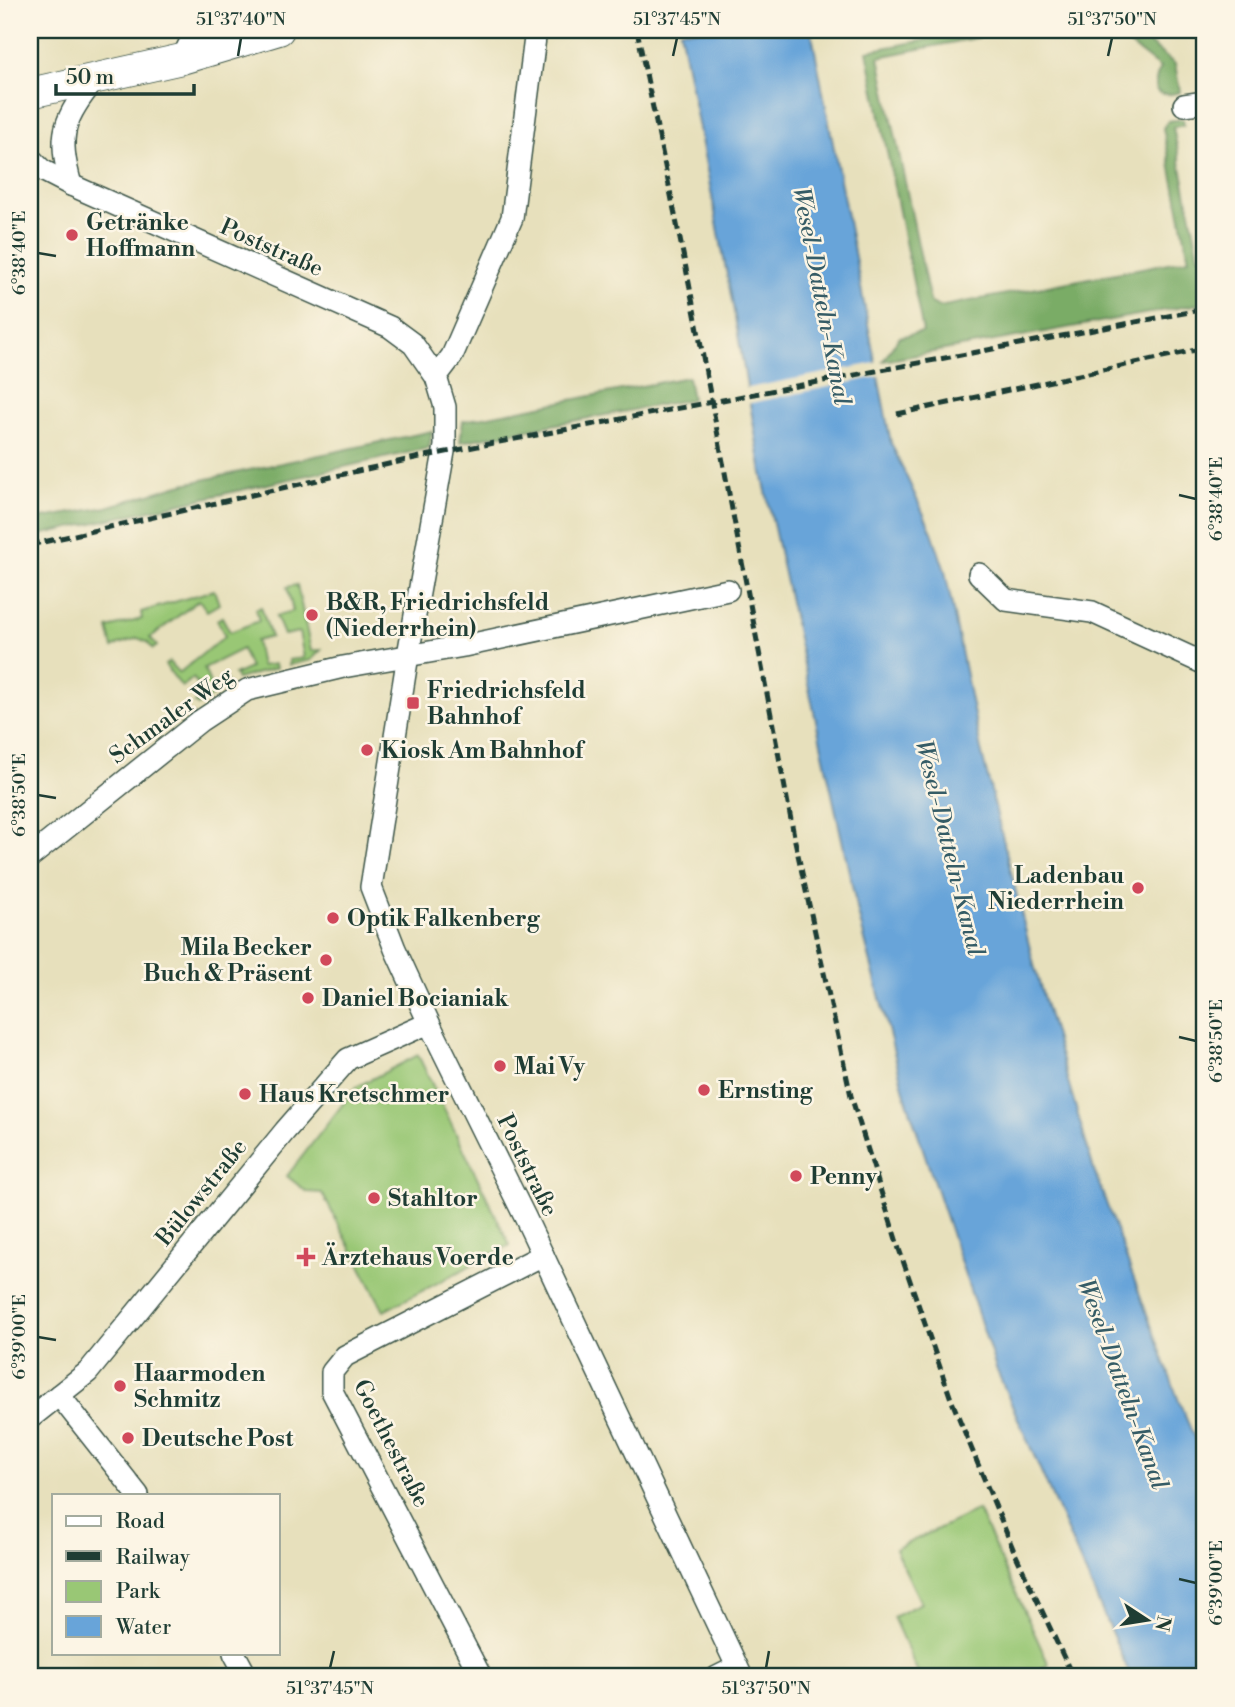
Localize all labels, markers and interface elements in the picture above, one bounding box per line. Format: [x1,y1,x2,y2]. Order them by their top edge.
text: 51°37'40"N [196,8,287,31]
text: 51°37'45"N [633,8,722,31]
text: 51°37'50"N [1067,8,1157,31]
scale bar [56,52,194,96]
text: 50 m [66,65,114,91]
water label: Wesel-Datteln-Kanal [785,184,857,408]
place label: Getränke Hoffmann [86,209,195,263]
text: 6°38'40"E [8,211,31,295]
street label: Poststraße [216,213,327,283]
marker: Getränke Hoffmann [64,227,80,243]
text: 6°38'40"E [1205,457,1228,541]
place label: B&R, Friedrichsfeld (Niederrhein) [326,589,550,643]
marker: B&R, Friedrichsfeld (Niederrhein) [304,607,320,623]
street label: Schmaler Weg [104,661,239,770]
place label: Friedrichsfeld Bahnhof [427,677,586,731]
marker: Friedrichsfeld Bahnhof [405,695,421,711]
place label: Kiosk Am Bahnhof [381,737,586,765]
water label: Wesel-Datteln-Kanal [908,737,990,960]
marker: Kiosk Am Bahnhof [359,742,375,758]
text: 6°38'50"E [8,753,31,837]
place label: Ladenbau Niederrhein [988,862,1124,916]
marker: Ladenbau Niederrhein [1130,880,1146,896]
place label: Optik Falkenberg [347,905,541,933]
marker: Optik Falkenberg [325,910,341,926]
place label: Mila Becker Buch & Präsent [143,934,313,988]
marker: Mila Becker Buch & Präsent [318,952,334,968]
place label: Daniel Bocianiak [322,985,509,1013]
marker: Daniel Bocianiak [300,990,316,1006]
text: 6°38'50"E [1205,999,1228,1083]
place label: Mai Vy [514,1053,585,1081]
marker: Mai Vy [492,1058,508,1074]
place label: Ernsting [718,1077,814,1105]
place label: Haus Kretschmer [259,1081,450,1109]
marker: Ernsting [696,1082,712,1098]
marker: Haus Kretschmer [237,1086,253,1102]
street label: Poststraße [490,1110,564,1221]
street label: Bülowstraße [150,1134,253,1252]
place label: Penny [810,1163,877,1191]
marker: Penny [788,1168,804,1184]
place label: Stahltor [388,1185,478,1213]
marker: Stahltor [366,1190,382,1206]
place label: Ärztehaus Voerde [321,1242,514,1272]
marker: Ärztehaus Voerde [296,1247,316,1267]
water label: Wesel-Datteln-Kanal [1070,1275,1174,1494]
text: 6°39'00"E [8,1294,31,1380]
place label: Haarmoden Schmitz [134,1360,265,1414]
street label: Goethestraße [347,1375,435,1512]
marker: Haarmoden Schmitz [112,1378,128,1394]
place label: Deutsche Post [142,1425,294,1453]
marker: Deutsche Post [120,1430,136,1446]
legend [52,1494,280,1654]
text: Road [116,1509,165,1535]
text: 6°39'00"E [1205,1540,1228,1626]
text: Railway [116,1545,191,1571]
text: Park [116,1579,161,1605]
north arrow [1112,1584,1182,1654]
text: N [1149,1613,1176,1633]
text: Water [115,1615,171,1641]
text: 51°37'45"N [286,1677,375,1700]
text: 51°37'50"N [721,1677,811,1700]

